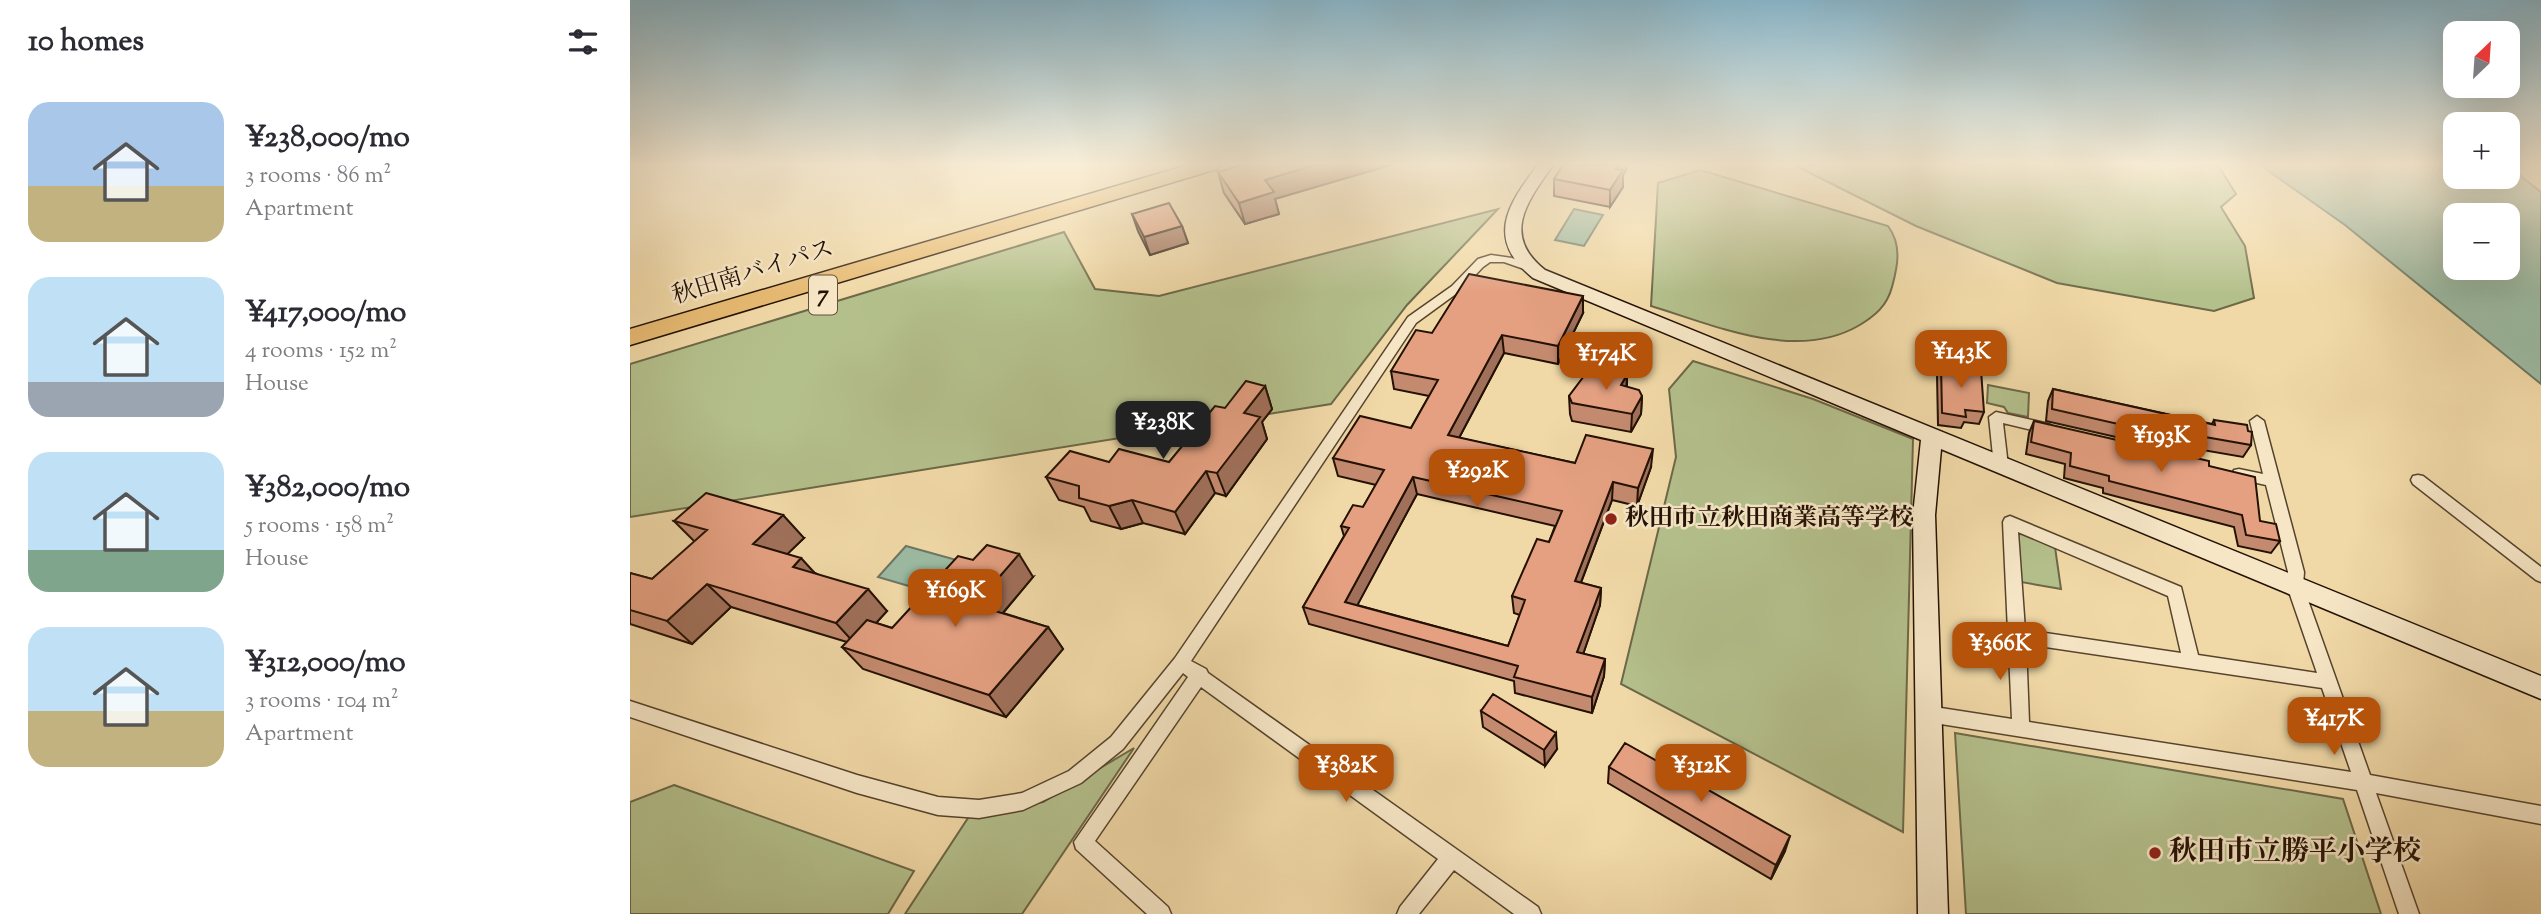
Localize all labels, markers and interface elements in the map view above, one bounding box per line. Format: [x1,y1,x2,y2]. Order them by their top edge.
text: 10 homes [28,21,144,64]
north arrow [2443,21,2520,98]
map controls [2443,21,2520,280]
icon: filters [564,23,602,61]
button: + [2443,112,2520,189]
text: ¥238,000/mo [245,117,410,160]
icon: home [84,130,168,214]
text: 3 rooms · 86 m² [245,160,391,193]
text: Apartment [245,193,354,226]
button: − [2443,203,2520,280]
street label: 秋田南バイパス [668,232,838,314]
road number: 7 [809,276,837,314]
text: ¥417,000/mo [245,292,407,335]
icon: home [84,305,168,389]
pin: ¥143K [1912,330,2010,390]
pin: ¥174K [1557,332,1655,392]
text: 4 rooms · 152 m² [245,335,397,368]
text: ¥143K [1931,336,1991,369]
text: ¥174K [1576,338,1636,371]
text: House [245,368,309,401]
pin: ¥238K [1114,402,1212,461]
text: ¥238K [1132,407,1194,440]
pin: ¥193K [2112,414,2210,474]
text: ¥193K [2131,420,2191,453]
pin: ¥292K [1428,449,1526,509]
text: ¥292K [1445,455,1509,488]
text: ¥382,000/mo [245,467,410,510]
icon: home [84,480,168,564]
place label: 秋田市立秋田商業高等学校 [1625,502,1913,536]
text: 5 rooms · 158 m² [245,510,394,543]
marker: 秋田市立秋田商業高等学校 [1603,511,1619,527]
text: House [245,543,309,576]
pin: ¥169K [906,570,1004,629]
text: ¥169K [924,575,986,608]
pin: ¥366K [1951,622,2049,682]
text: ¥366K [1968,628,2032,661]
text: ¥312,000/mo [245,642,406,685]
icon: home [84,655,168,739]
text: 3 rooms · 104 m² [245,685,399,718]
pin: ¥417K [2285,698,2383,757]
text: ¥417K [2303,703,2365,736]
text: Apartment [245,718,354,751]
pin: ¥382K [1297,744,1395,804]
pin: ¥312K [1652,744,1750,804]
text: ¥382K [1315,750,1377,783]
text: ¥312K [1671,750,1731,783]
place label: 秋田市立勝平小学校 [2169,833,2421,873]
marker: 秋田市立勝平小学校 [2147,845,2163,861]

